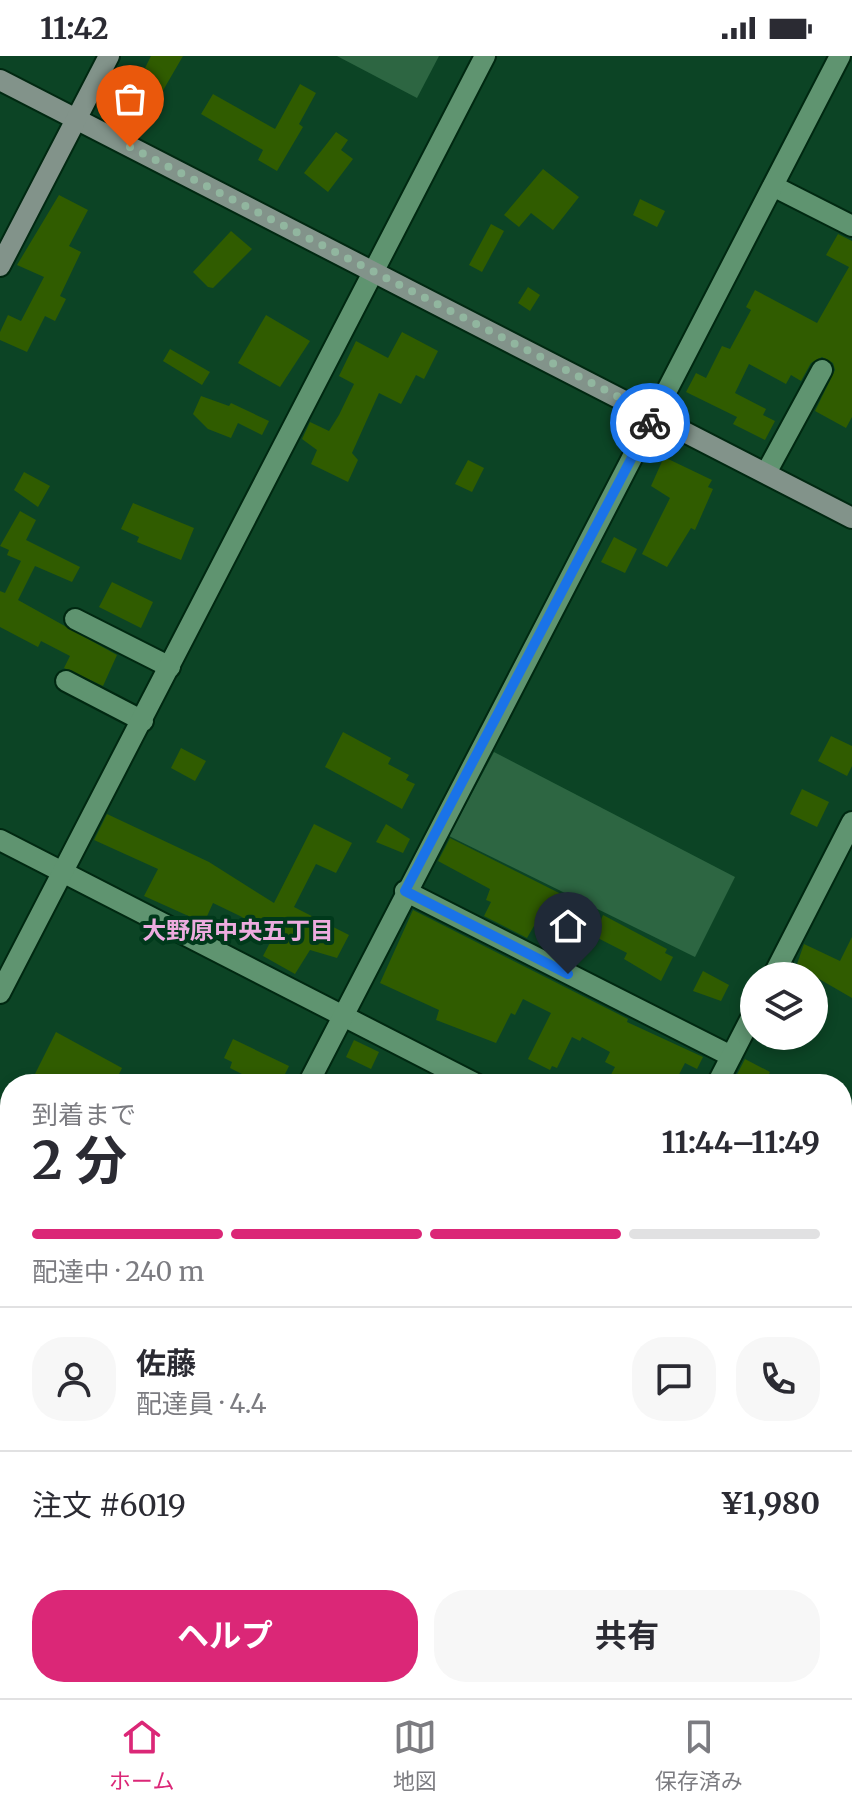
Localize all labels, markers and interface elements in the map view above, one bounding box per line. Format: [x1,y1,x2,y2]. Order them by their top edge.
text: 11:42 [40,9,109,47]
pin [96,65,164,147]
icon: bag [108,77,152,121]
courier [610,383,690,463]
icon: bike [628,401,672,445]
pin [534,892,602,974]
icon: home [546,904,590,948]
district label: 大野原中央五丁目 [142,915,334,946]
map controls [740,962,828,1050]
button: layers [740,962,828,1050]
text: 到着まで [32,1098,136,1131]
text: 11:44–11:49 [661,1123,820,1161]
text: 2 分 [32,1128,127,1193]
text: 配達中 · 240 m [32,1255,204,1288]
button: person [32,1337,116,1421]
button: chat [632,1337,716,1421]
button: phone [736,1337,820,1421]
text: 佐藤 [136,1344,196,1382]
text: 配達員 · 4.4 [136,1387,267,1420]
text: ¥1,980 [720,1484,820,1522]
text: 注文 #6019 [32,1486,186,1524]
button: ヘルプ [32,1590,418,1682]
button: 共有 [434,1590,820,1682]
tab: ホーム [109,1715,174,1795]
tab: 地図 [393,1715,437,1795]
tab: 保存済み [655,1715,743,1795]

